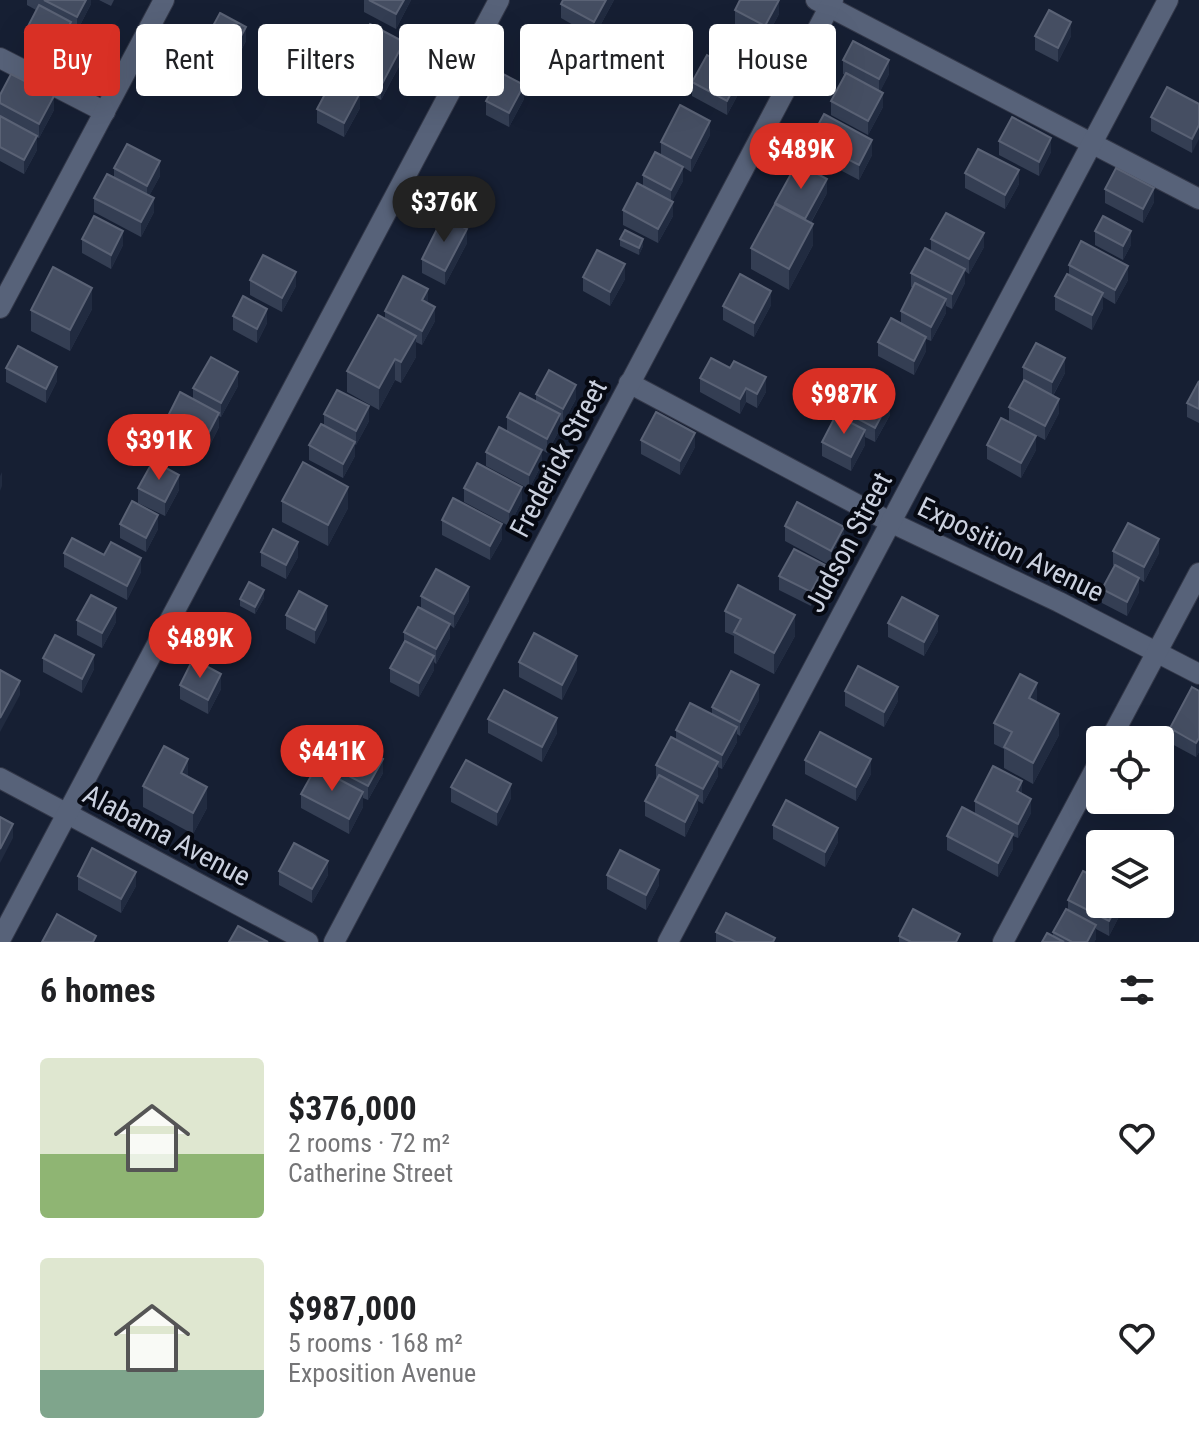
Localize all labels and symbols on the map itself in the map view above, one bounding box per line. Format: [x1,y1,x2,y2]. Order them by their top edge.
pin: $489K [745,123,857,191]
pin: $376K [388,176,500,244]
pin: $987K [788,368,900,436]
street label: Frederick Street [503,374,614,543]
pin: $391K [103,414,215,482]
street label: Judson Street [798,467,899,618]
street label: Exposition Avenue [912,490,1109,609]
pin: $489K [144,612,256,680]
pin: $441K [276,725,388,793]
street label: Alabama Avenue [77,778,256,893]

